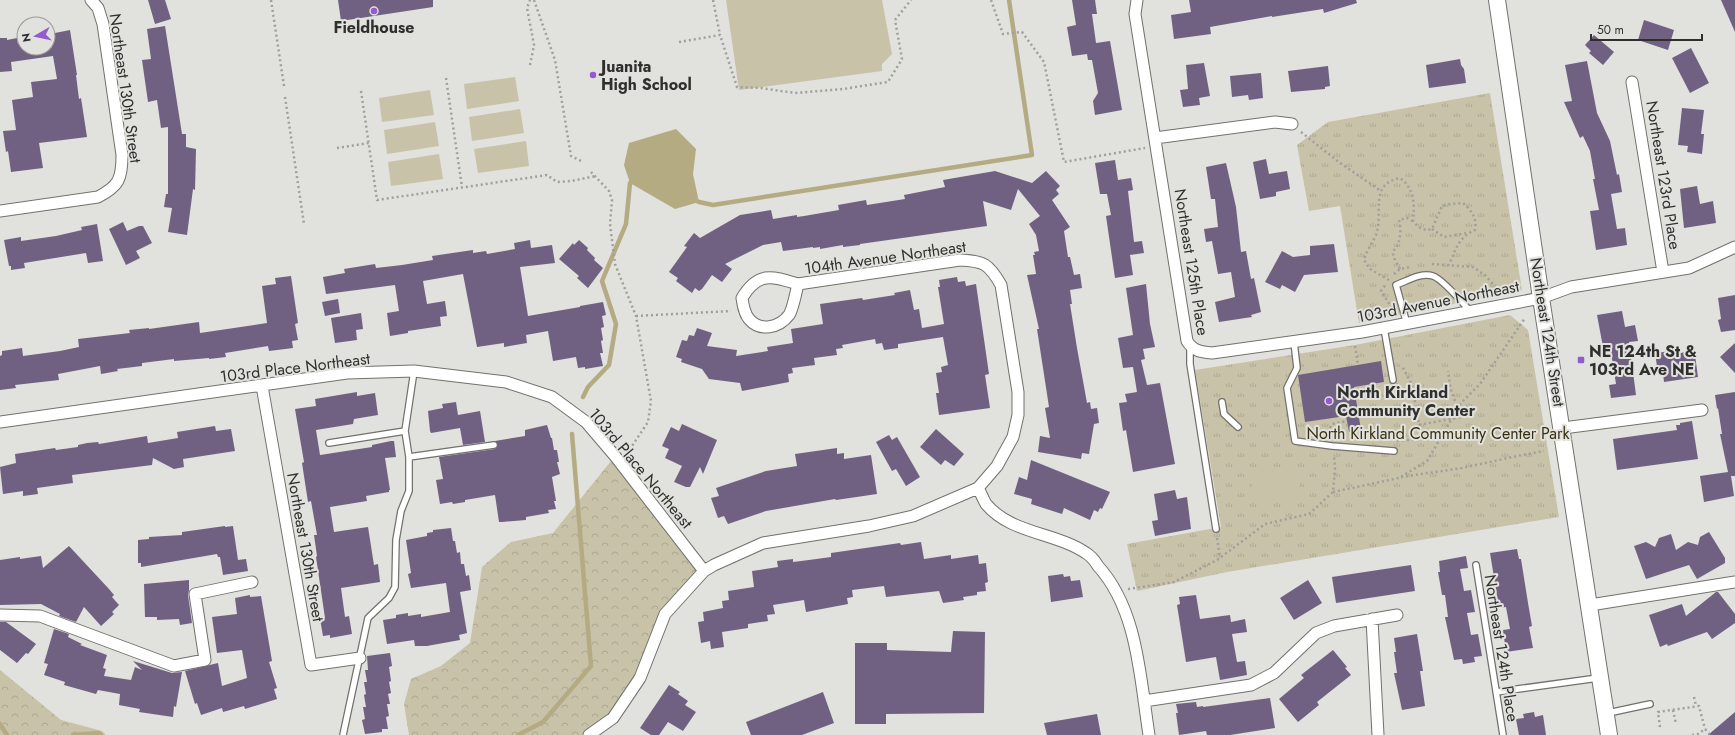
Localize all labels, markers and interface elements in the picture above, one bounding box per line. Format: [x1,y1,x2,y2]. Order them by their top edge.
marker: Fieldhouse [369,6,379,16]
street label: Northeast 130th Street [104,12,147,164]
north arrow [16,16,56,56]
place label: Fieldhouse [334,16,414,39]
scale bar [1591,16,1702,42]
text: 50 m [1597,21,1624,39]
text: N [18,32,35,43]
place label: Juanita High School [598,55,692,96]
marker: Juanita High School [588,70,598,80]
street label: Northeast 123rd Place [1640,99,1687,251]
street label: Northeast 125th Place [1169,187,1214,337]
street label: 104th Avenue Northeast [803,235,967,280]
street label: Northeast 124th Street [1524,256,1571,408]
street label: 103rd Avenue Northeast [1355,274,1521,328]
place label: NE 124th St & 103rd Ave NE [1589,340,1697,381]
street label: 103rd Place Northeast [219,347,371,388]
marker: NE 124th St & 103rd Ave NE [1576,355,1586,365]
place label: North Kirkland Community Center [1337,381,1476,422]
marker: North Kirkland Community Center [1324,396,1334,406]
street label: 103rd Place Northeast [583,403,698,534]
park label: North Kirkland Community Center Park [1307,422,1570,445]
street label: Northeast 130th Street [281,471,330,623]
street label: Northeast 124th Place [1479,573,1524,723]

